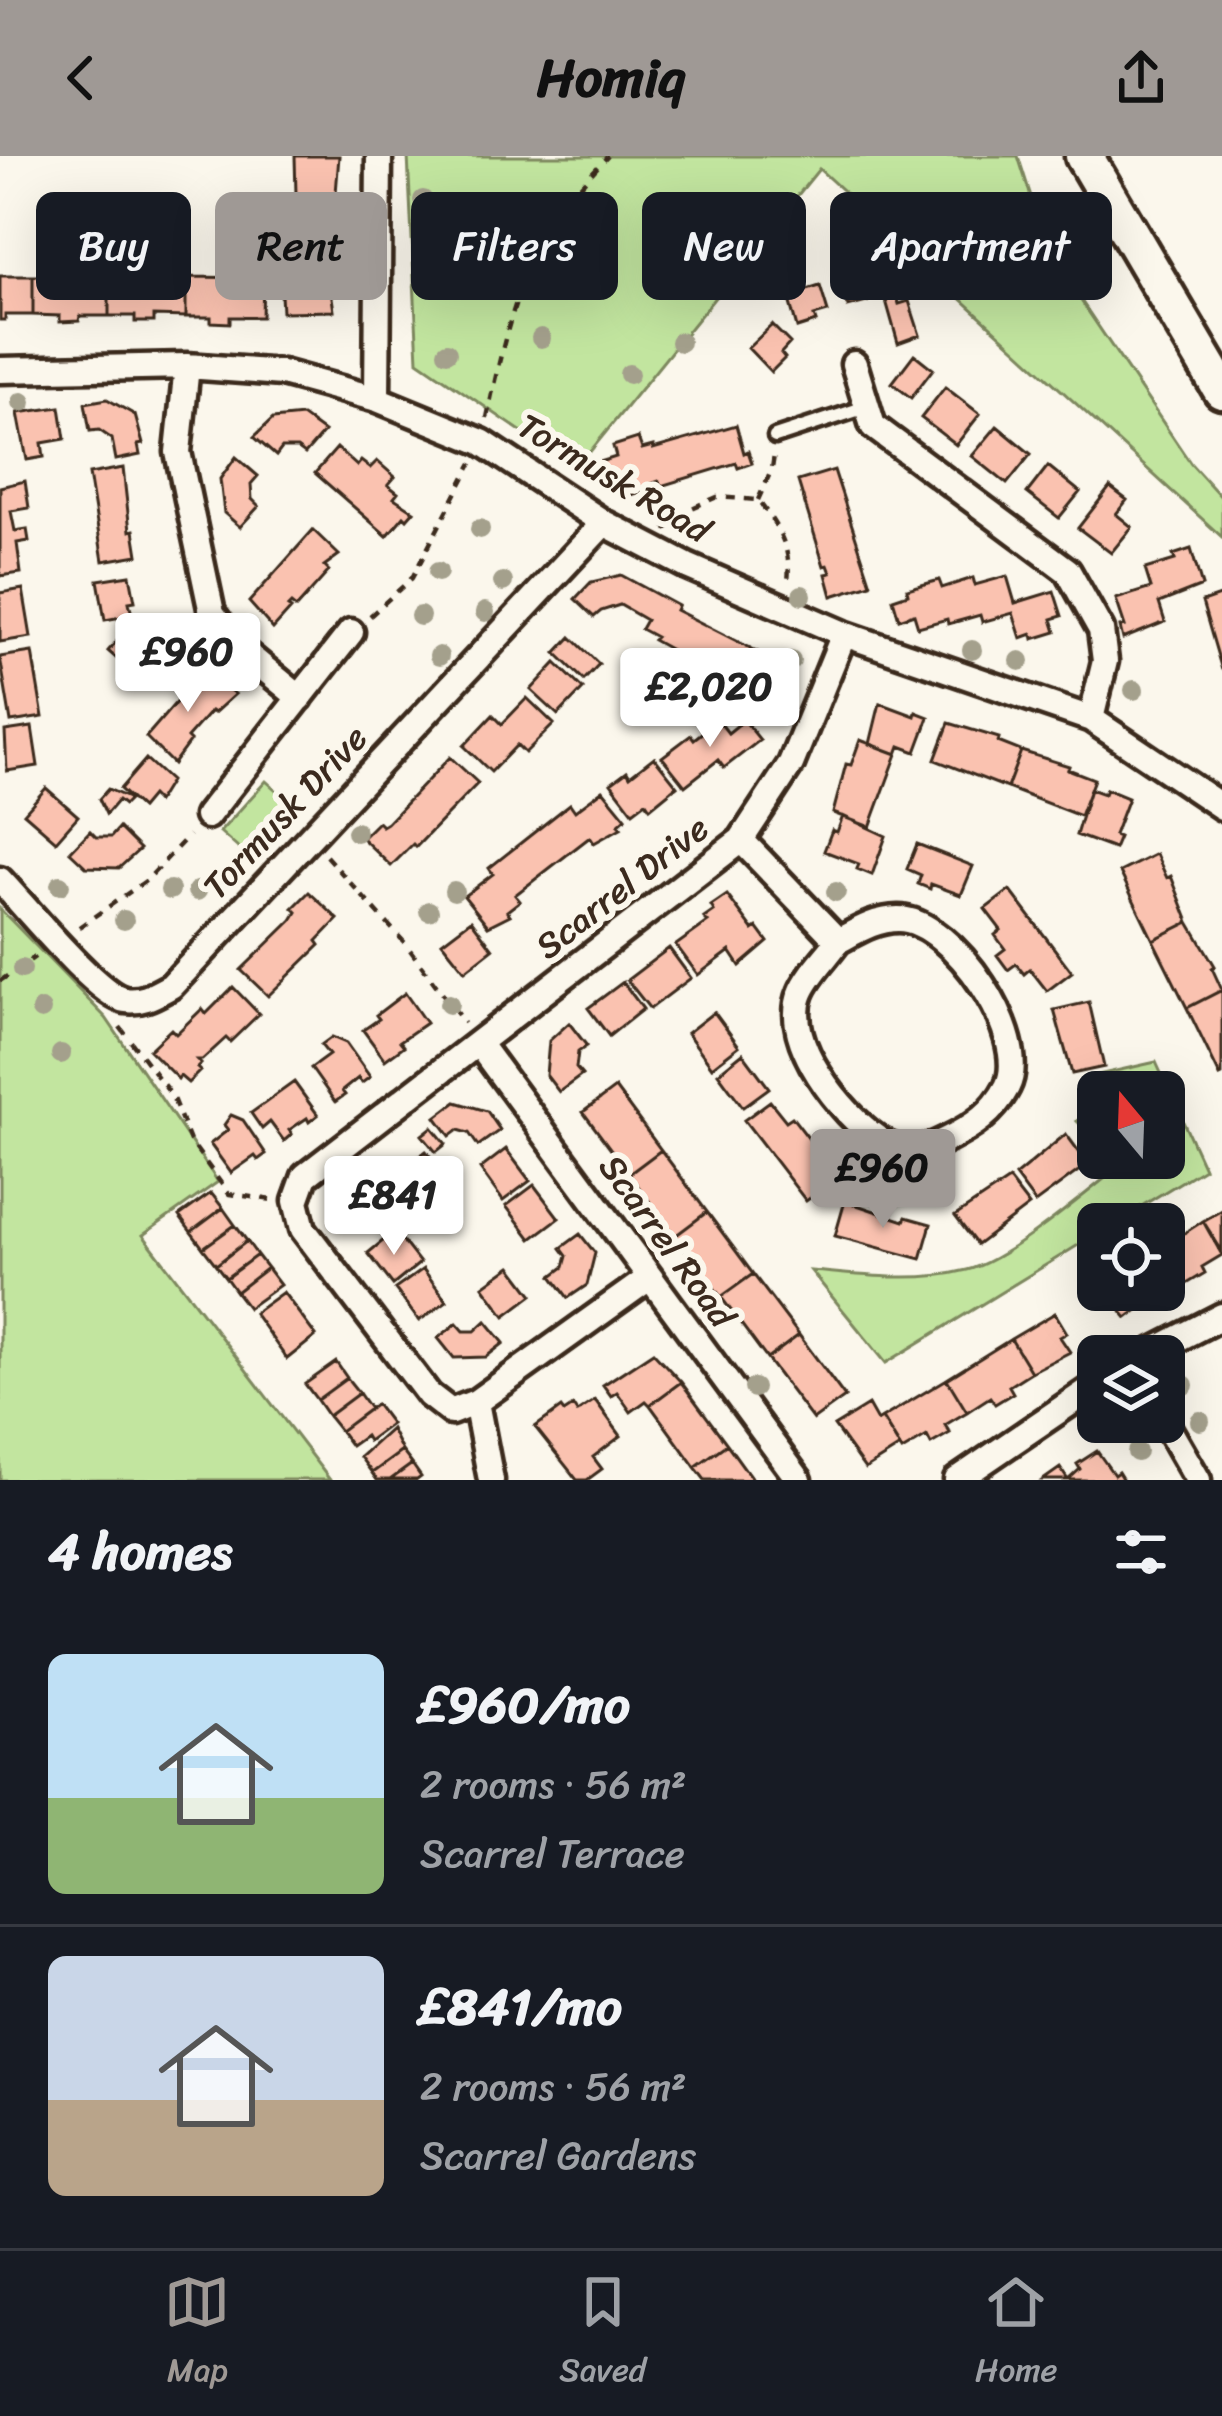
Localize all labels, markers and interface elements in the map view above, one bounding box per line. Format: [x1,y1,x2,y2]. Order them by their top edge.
text: Homiq [537,30,685,126]
icon: back [48,45,114,111]
icon: share [1108,45,1174,111]
chip: Buy [36,192,191,300]
chip: Rent [215,192,387,300]
chip: Filters [411,192,618,300]
chip: New [642,192,806,300]
chip: Apartment [830,192,1112,300]
street label: Tormusk Road [505,395,725,562]
pin: £960 [117,613,259,715]
text: £960 [142,617,234,686]
pin: £2,020 [612,648,808,750]
text: £2,020 [647,652,773,721]
street label: Tormusk Drive [186,709,384,915]
street label: Scarrel Drive [520,798,724,976]
north arrow [1077,1071,1185,1179]
map controls [1077,1071,1185,1443]
pin: £960 [812,1129,954,1231]
text: £960 [837,1133,929,1202]
street label: Scarrel Road [581,1140,754,1344]
pin: £841 [323,1156,465,1258]
text: £841 [351,1160,437,1229]
button: locate [1077,1203,1185,1311]
button: layers [1077,1335,1185,1443]
text: 4 homes [48,1507,232,1597]
icon: filters [1108,1519,1174,1585]
text: £960/mo [420,1660,630,1750]
icon: home [144,1702,288,1846]
text: 2 rooms · 56 m² [420,1750,686,1819]
text: Scarrel Terrace [420,1819,685,1888]
text: £841/mo [420,1962,622,2052]
icon: home [144,2004,288,2148]
text: 2 rooms · 56 m² [420,2052,686,2121]
text: Scarrel Gardens [420,2121,696,2190]
tab: Map [164,2269,230,2399]
tab: Saved [559,2269,646,2399]
tab: Home [975,2269,1058,2399]

